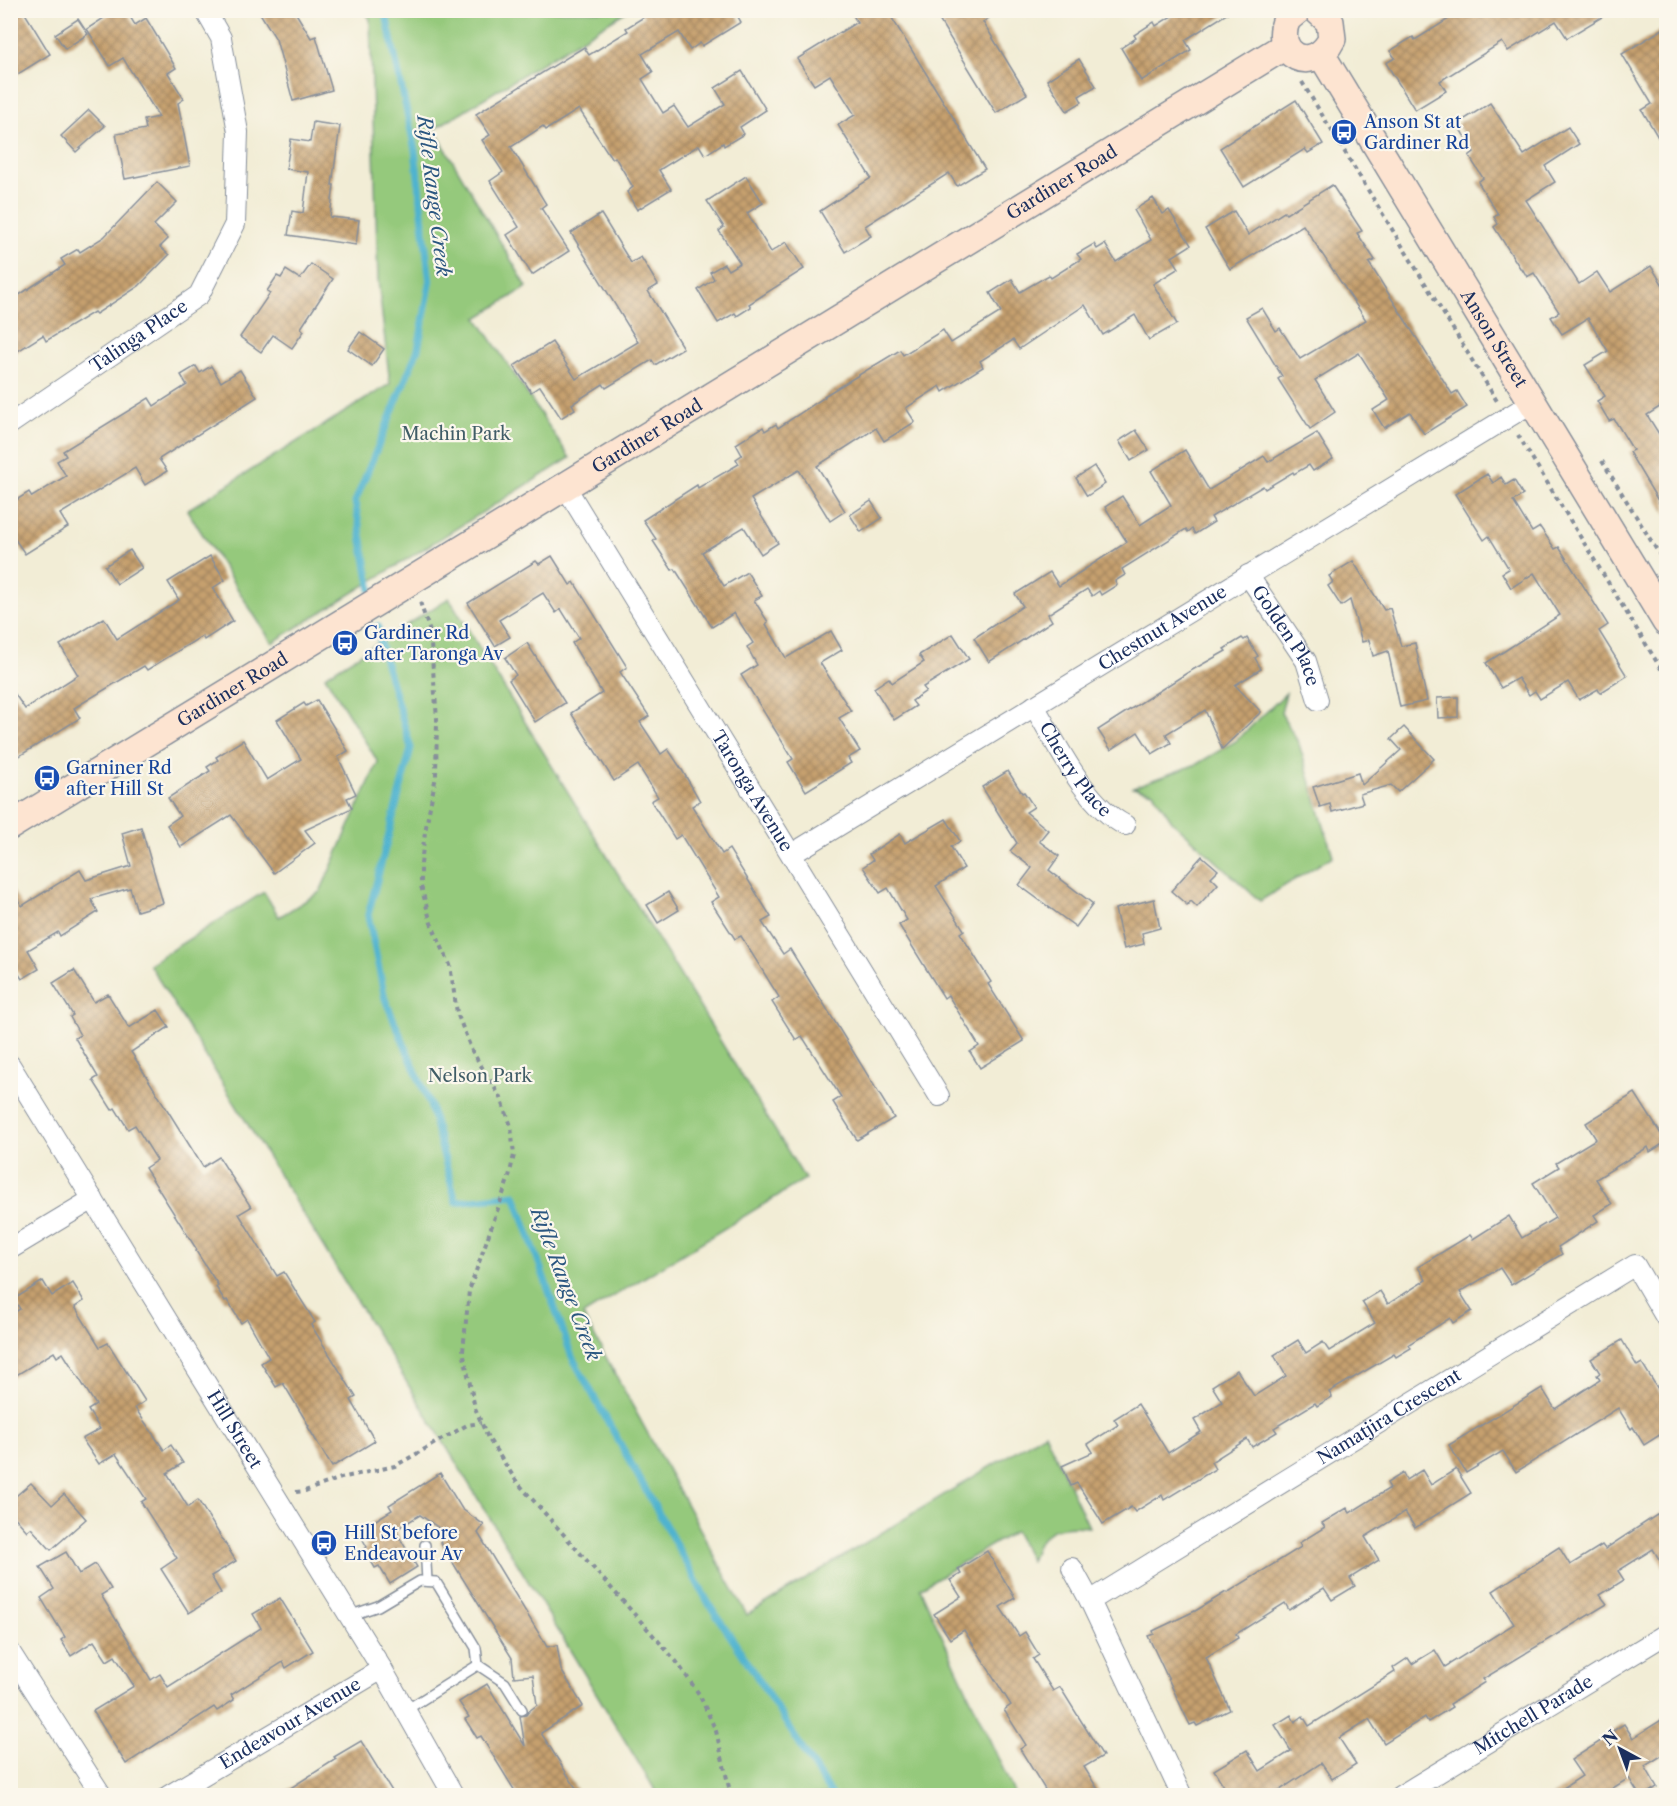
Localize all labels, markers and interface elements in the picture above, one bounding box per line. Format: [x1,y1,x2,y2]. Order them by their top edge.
place label: Anson St at Gardiner Rd [1363,111,1469,154]
water label: Rifle Range Creek [412,112,456,279]
bus stop icon: Anson St at Gardiner Rd [1329,117,1359,147]
street label: Gardiner Road [1002,140,1121,225]
street label: Anson Street [1455,285,1532,392]
street label: Talinga Place [86,295,192,377]
street label: Gardiner Road [588,394,707,478]
park label: Machin Park [402,423,512,445]
street label: Chestnut Avenue [1094,581,1231,675]
street label: Golden Place [1247,581,1324,689]
place label: Gardiner Rd after Taronga Av [364,622,503,665]
bus stop icon: Gardiner Rd after Taronga Av [330,628,360,658]
street label: Gardiner Road [173,648,292,732]
street label: Cherry Place [1035,718,1116,822]
street label: Taronga Avenue [707,727,798,856]
place label: Garniner Rd after Hill St [66,757,172,800]
bus stop icon: Garniner Rd after Hill St [32,763,62,793]
park label: Nelson Park [428,1065,534,1087]
water label: Rifle Range Creek [525,1202,606,1365]
street label: Namatjira Crescent [1313,1364,1466,1469]
street label: Hill Street [202,1386,267,1473]
place label: Hill St before Endeavour Av [344,1522,463,1565]
bus stop icon: Hill St before Endeavour Av [309,1528,339,1558]
street label: Mitchell Parade [1470,1670,1597,1760]
street label: Endeavour Avenue [215,1673,365,1774]
north arrow [1590,1719,1650,1779]
text: N [1598,1726,1622,1750]

